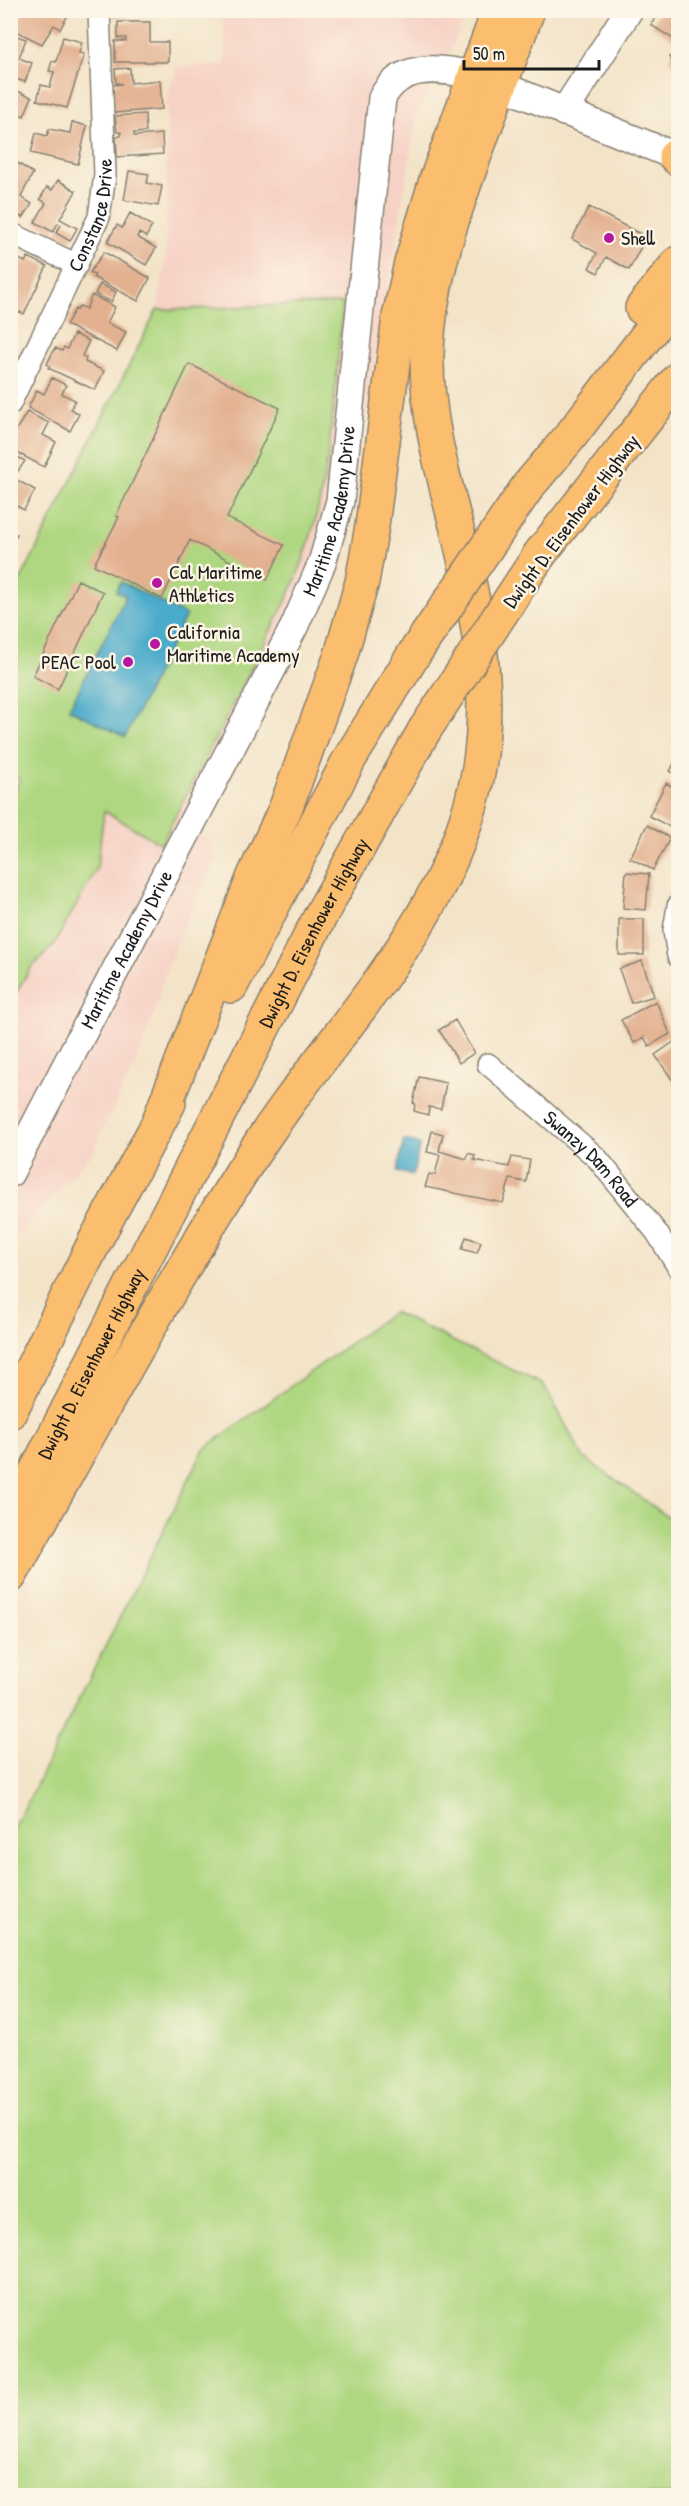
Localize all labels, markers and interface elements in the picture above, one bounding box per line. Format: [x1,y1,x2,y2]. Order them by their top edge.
scale bar [464,33,599,71]
text: 50 m [473,41,505,66]
street label: Constance Drive [61,158,118,276]
place label: Shell [621,224,656,251]
marker: Shell [602,231,616,245]
street label: Maritime Academy Drive [295,424,361,600]
street label: Dwight D. Eisenhower Highway [496,428,645,613]
place label: Cal Maritime Athletics [169,558,263,608]
marker: Cal Maritime Athletics [150,576,164,590]
place label: California Maritime Academy [167,618,300,668]
marker: California Maritime Academy [148,637,162,651]
place label: PEAC Pool [41,648,117,675]
marker: PEAC Pool [121,655,135,669]
street label: Dwight D. Eisenhower Highway [252,833,375,1032]
street label: Maritime Academy Drive [73,865,178,1033]
street label: Swanzy Dam Road [538,1104,645,1212]
street label: Dwight D. Eisenhower Highway [31,1263,151,1464]

